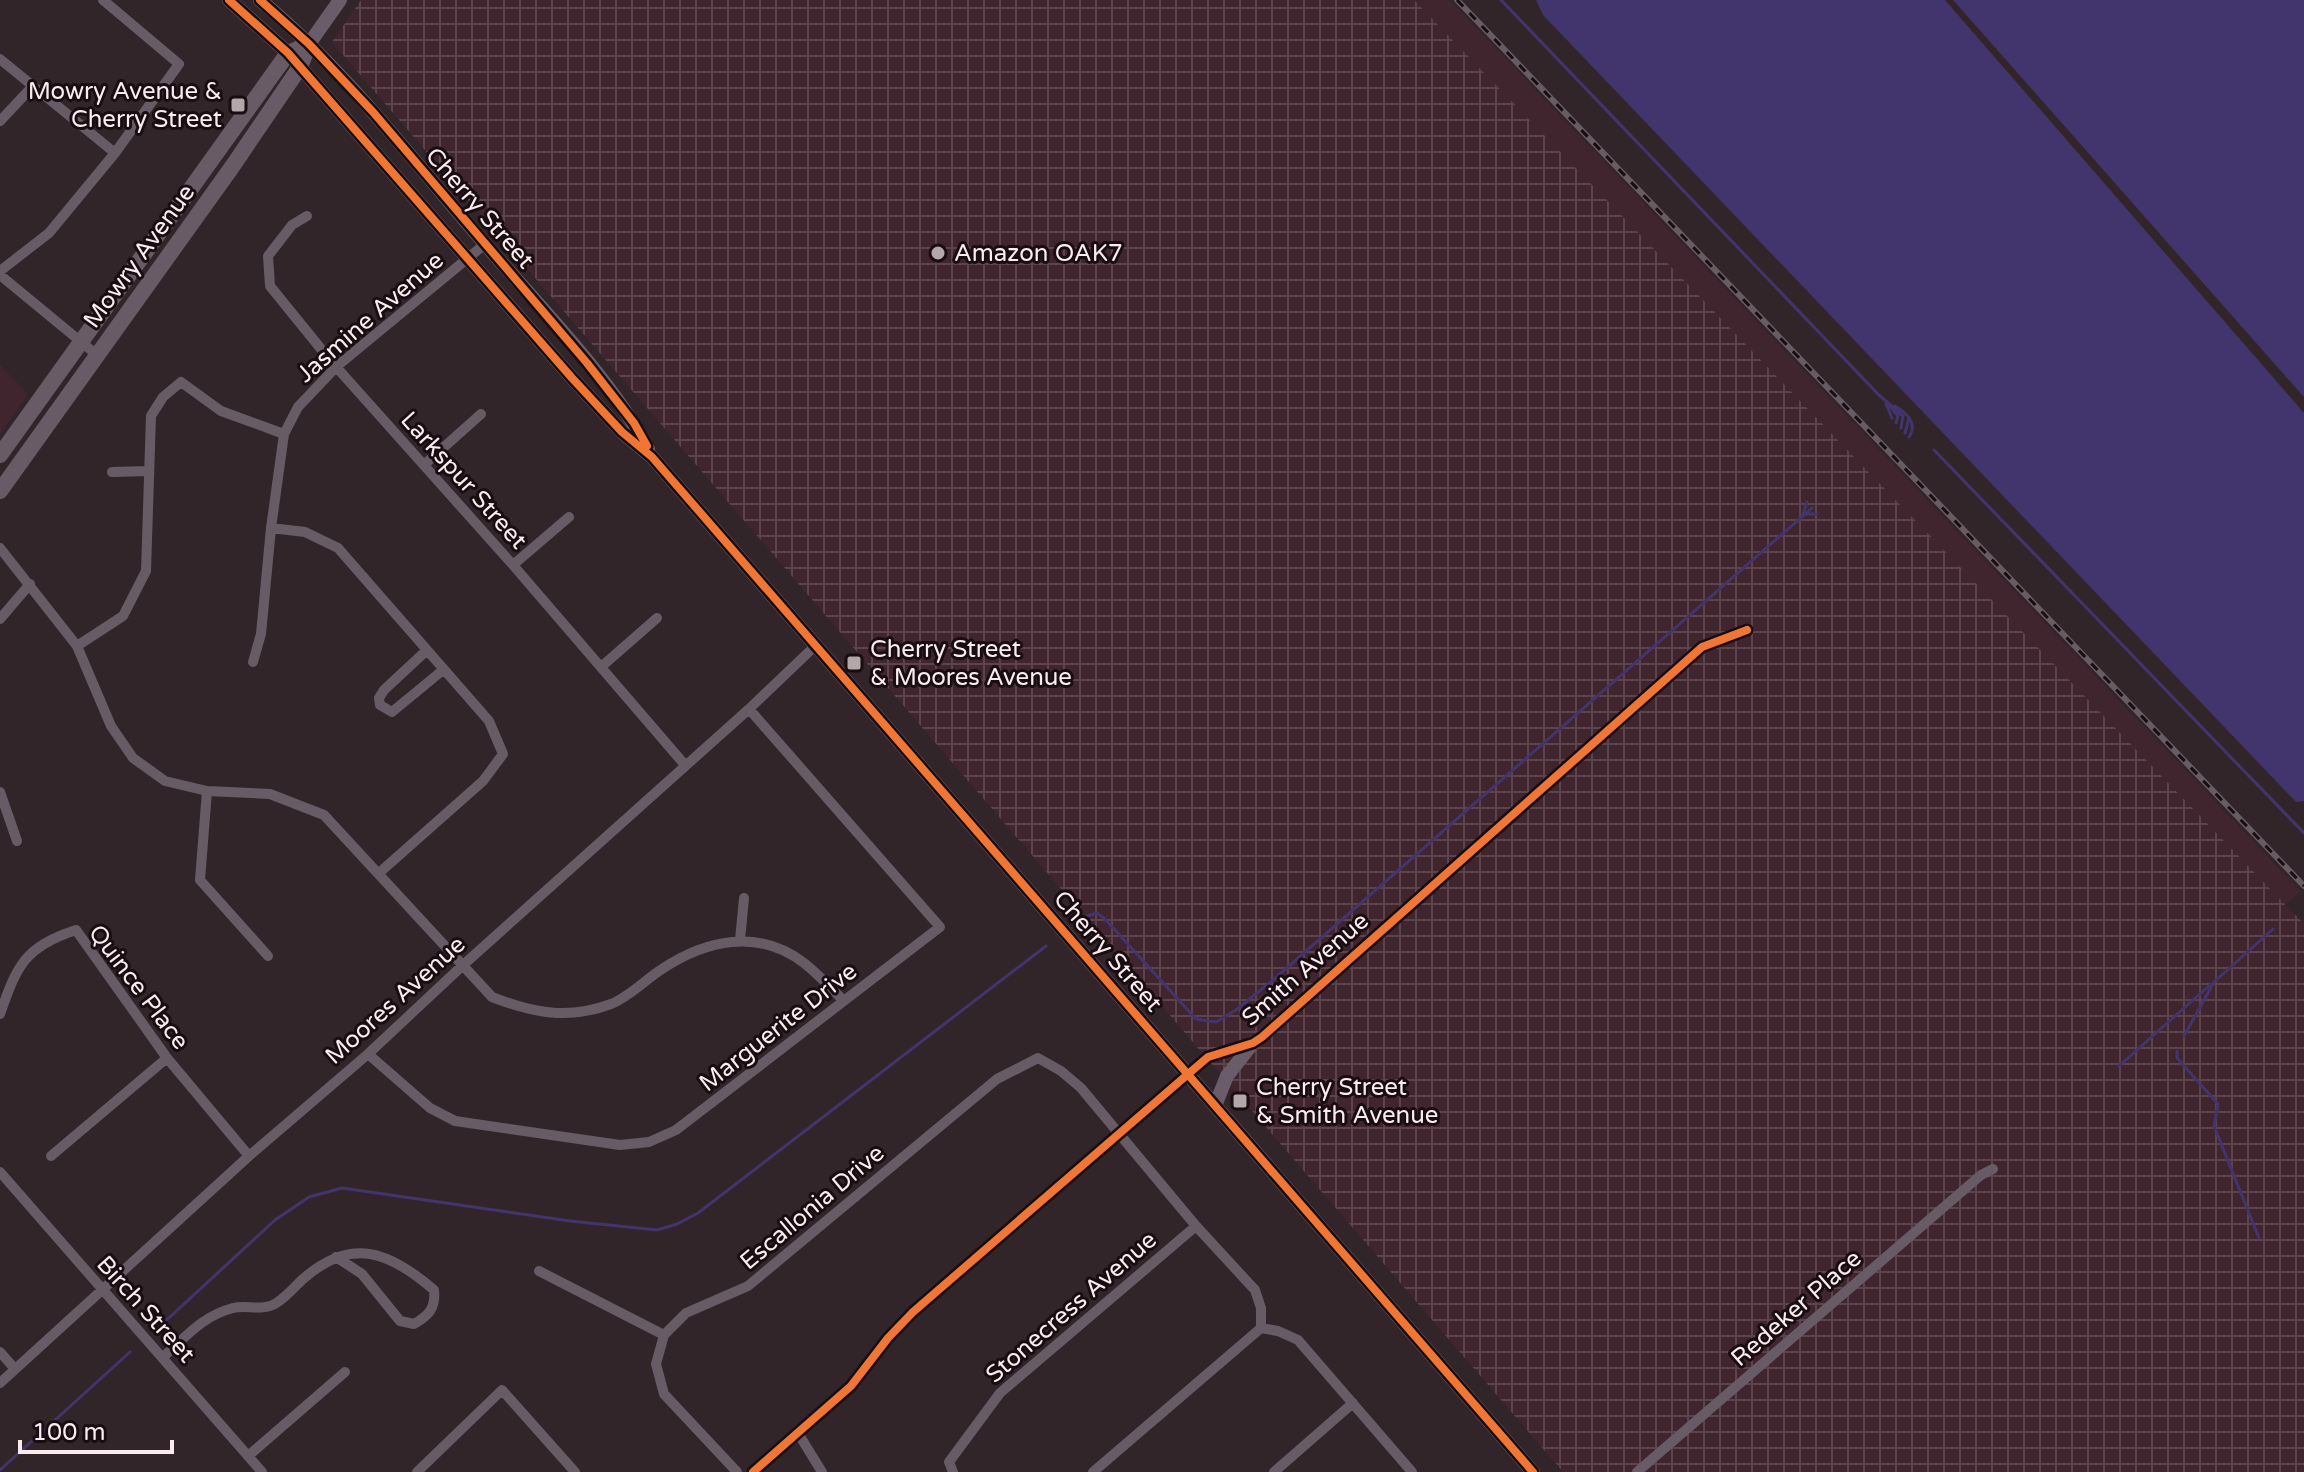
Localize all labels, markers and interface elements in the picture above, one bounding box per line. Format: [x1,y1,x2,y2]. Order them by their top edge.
place label: Mowry Avenue & Cherry Street [28,77,222,134]
marker: Mowry Avenue & Cherry Street [229,96,247,114]
street label: Cherry Street [419,142,540,275]
street label: Mowry Avenue [78,179,201,334]
place label: Amazon OAK7 [954,239,1123,268]
marker: Amazon OAK7 [929,244,947,262]
street label: Jasmine Avenue [291,246,449,389]
street label: Larkspur Street [394,406,533,555]
place label: Cherry Street & Moores Avenue [870,635,1072,692]
marker: Cherry Street & Moores Avenue [845,654,863,672]
street label: Cherry Street [1047,885,1168,1018]
street label: Smith Avenue [1236,906,1375,1032]
street label: Quince Place [82,919,195,1055]
street label: Moores Avenue [319,930,471,1071]
street label: Marguerite Drive [694,957,863,1098]
place label: Cherry Street & Smith Avenue [1256,1073,1438,1130]
marker: Cherry Street & Smith Avenue [1231,1092,1249,1110]
street label: Escallonia Drive [734,1139,890,1276]
street label: Stonecress Avenue [980,1225,1163,1389]
street label: Redeker Place [1725,1244,1867,1373]
street label: Birch Street [90,1250,201,1369]
scale bar [20,1404,172,1454]
text: 100 m [32,1418,106,1447]

